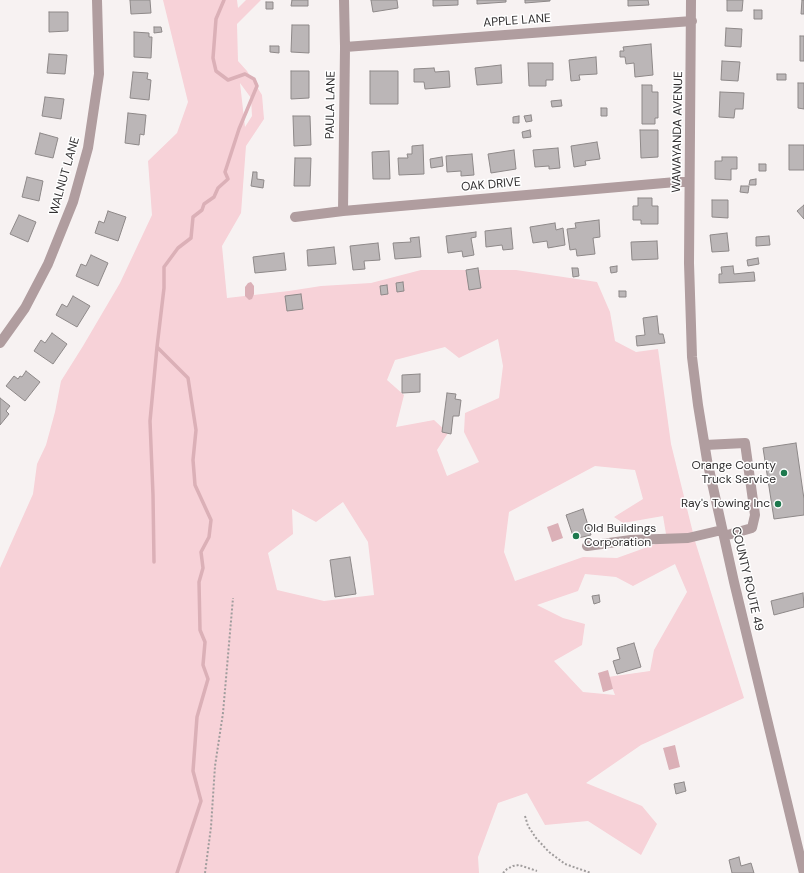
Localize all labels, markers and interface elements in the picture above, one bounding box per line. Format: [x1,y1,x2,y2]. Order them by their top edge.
street label: APPLE LANE [483,11,551,31]
street label: PAULA LANE [323,71,339,139]
street label: WAWAYANDA AVENUE [670,71,686,193]
street label: WALNUT LANE [47,135,83,217]
street label: OAK DRIVE [461,175,521,195]
place label: Orange County Truck Service [692,459,776,487]
marker: Orange County Truck Service [779,468,789,478]
place label: Ray's Towing Inc [681,497,770,511]
marker: Ray's Towing Inc [773,499,783,509]
place label: Old Buildings Corporation [584,522,656,550]
street label: COUNTY ROUTE 49 [728,525,766,633]
marker: Old Buildings Corporation [571,531,581,541]

